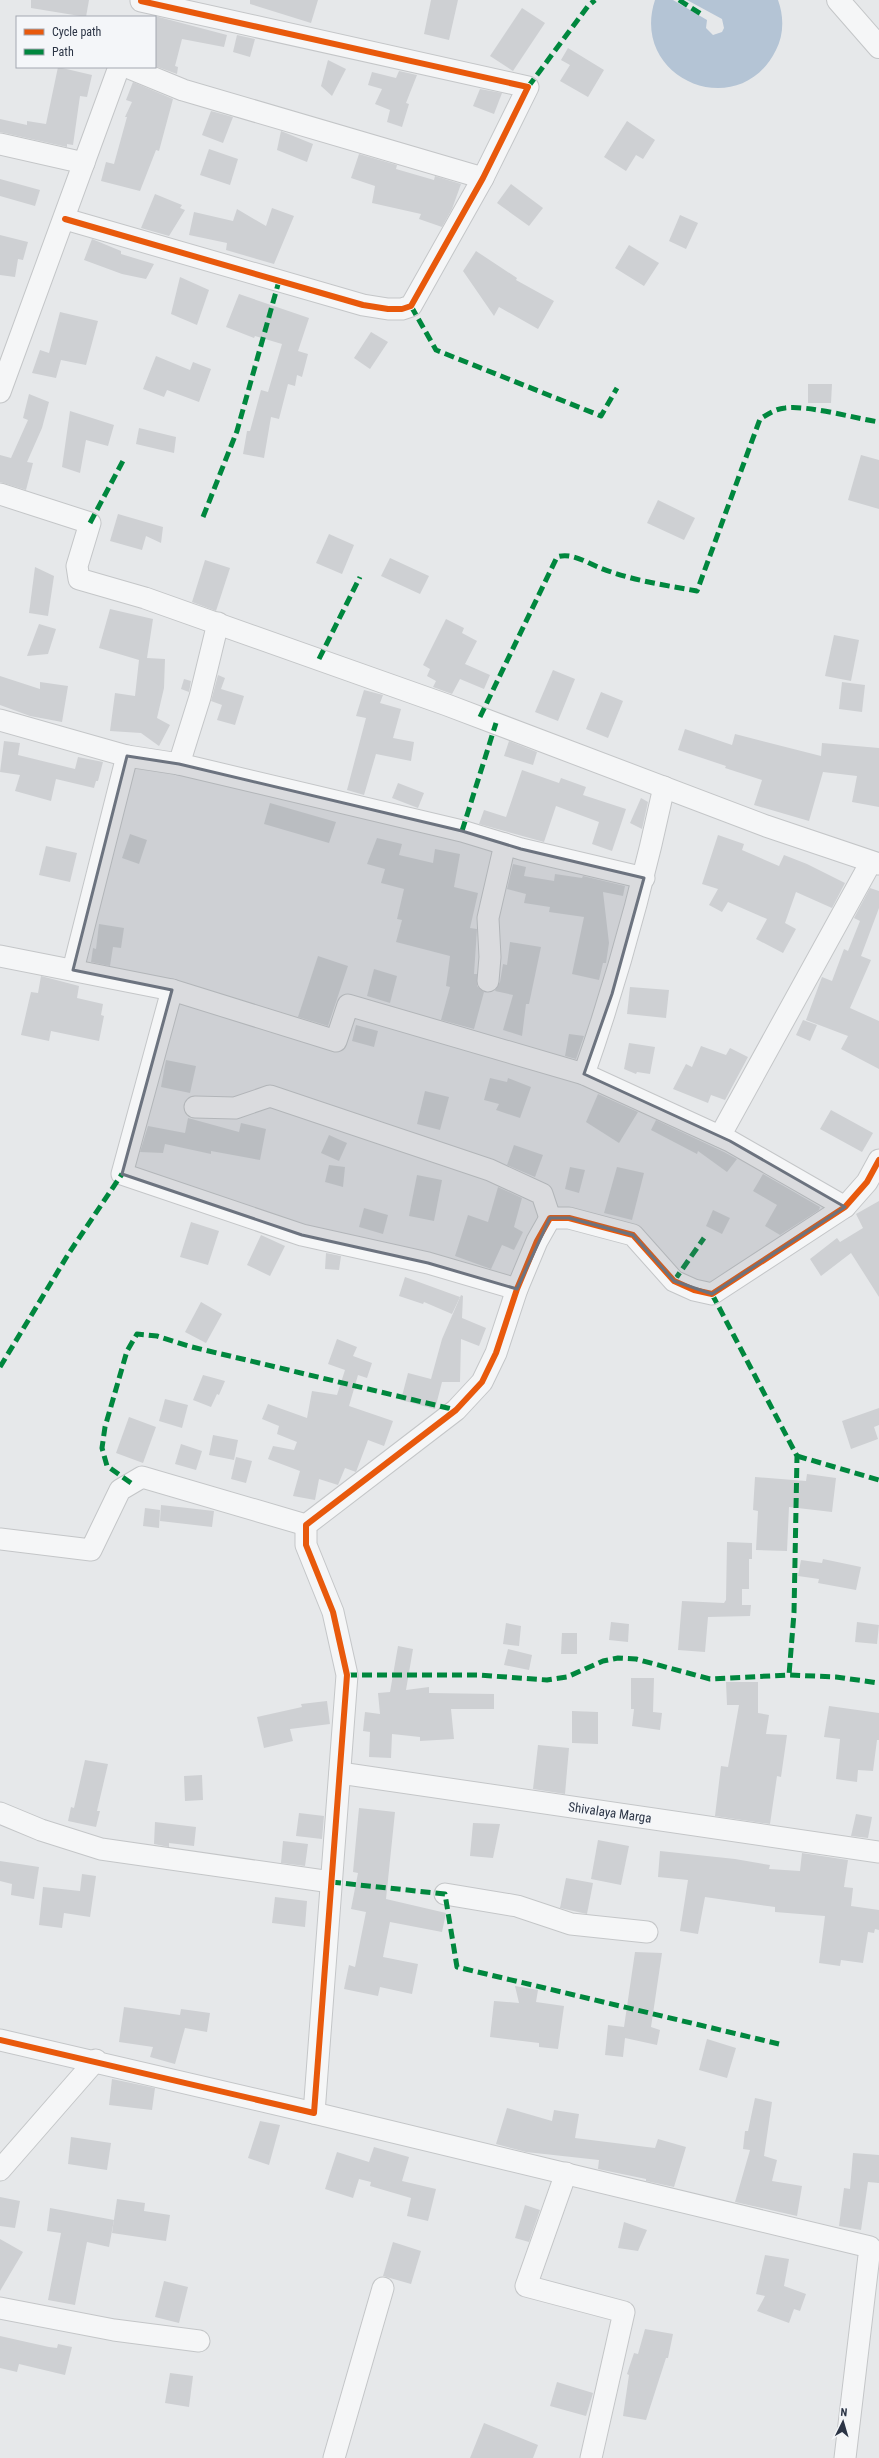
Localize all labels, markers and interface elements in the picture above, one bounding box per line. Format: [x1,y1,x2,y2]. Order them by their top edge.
legend [16,16,156,68]
text: Cycle path [52,25,102,39]
text: Path [52,45,74,59]
street label: Shivalaya Marga [567,1799,653,1826]
north arrow [823,2402,863,2442]
text: N [840,2406,848,2419]

